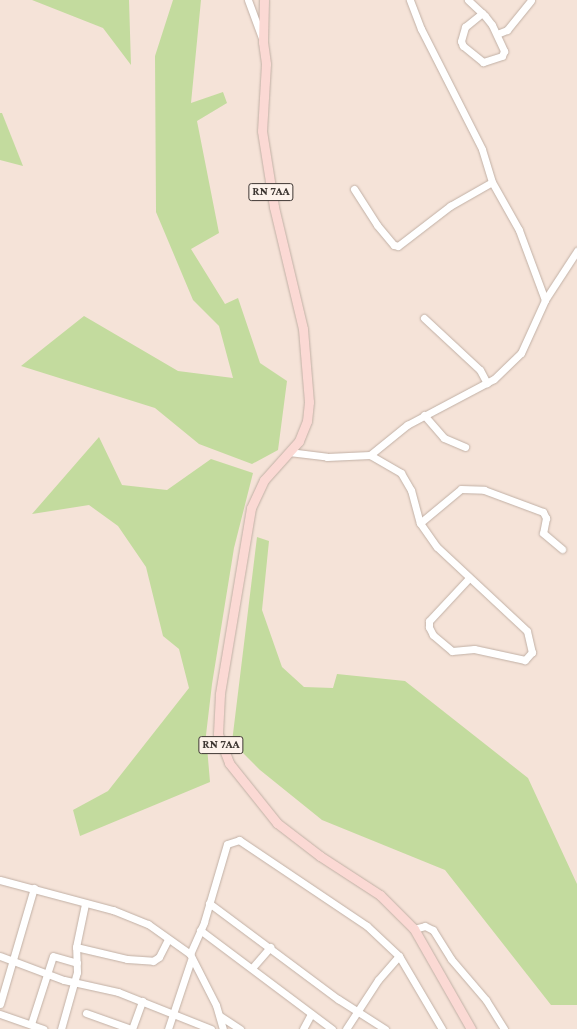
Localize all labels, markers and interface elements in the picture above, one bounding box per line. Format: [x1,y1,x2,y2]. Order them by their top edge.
road number: RN 7AA [248,182,294,202]
road number: RN 7AA [198,735,244,755]

